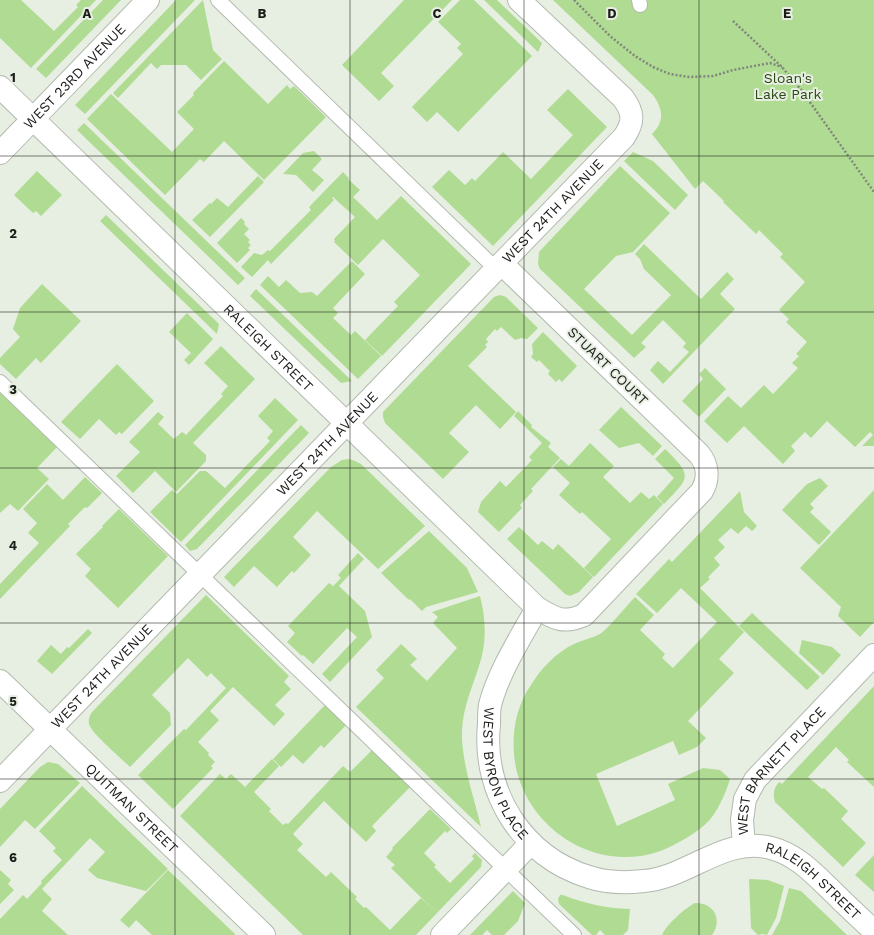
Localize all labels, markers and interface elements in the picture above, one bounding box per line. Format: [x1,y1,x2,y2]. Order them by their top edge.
text: A [83,6,92,21]
text: B [258,6,267,21]
text: C [433,6,442,21]
text: D [607,6,617,21]
text: E [783,6,791,21]
street label: WEST 23RD AVENUE [20,20,129,132]
text: 1 [10,70,16,85]
park label: Sloan's Lake Park [755,70,822,102]
street label: WEST 24TH AVENUE [499,155,606,266]
text: 2 [9,226,17,241]
street label: RALEIGH STREET [221,301,317,395]
street label: STUART COURT [565,324,652,409]
text: 3 [9,382,17,397]
street label: WEST 24TH AVENUE [273,388,381,499]
text: 4 [9,538,18,553]
street label: WEST 24TH AVENUE [48,621,156,731]
text: 5 [9,694,17,709]
street label: WEST BARNETT PLACE [734,703,829,836]
street label: WEST BYRON PLACE [480,707,532,843]
street label: QUITMAN STREET [82,760,182,856]
street label: RALEIGH STREET [764,839,865,923]
text: 6 [9,850,17,865]

